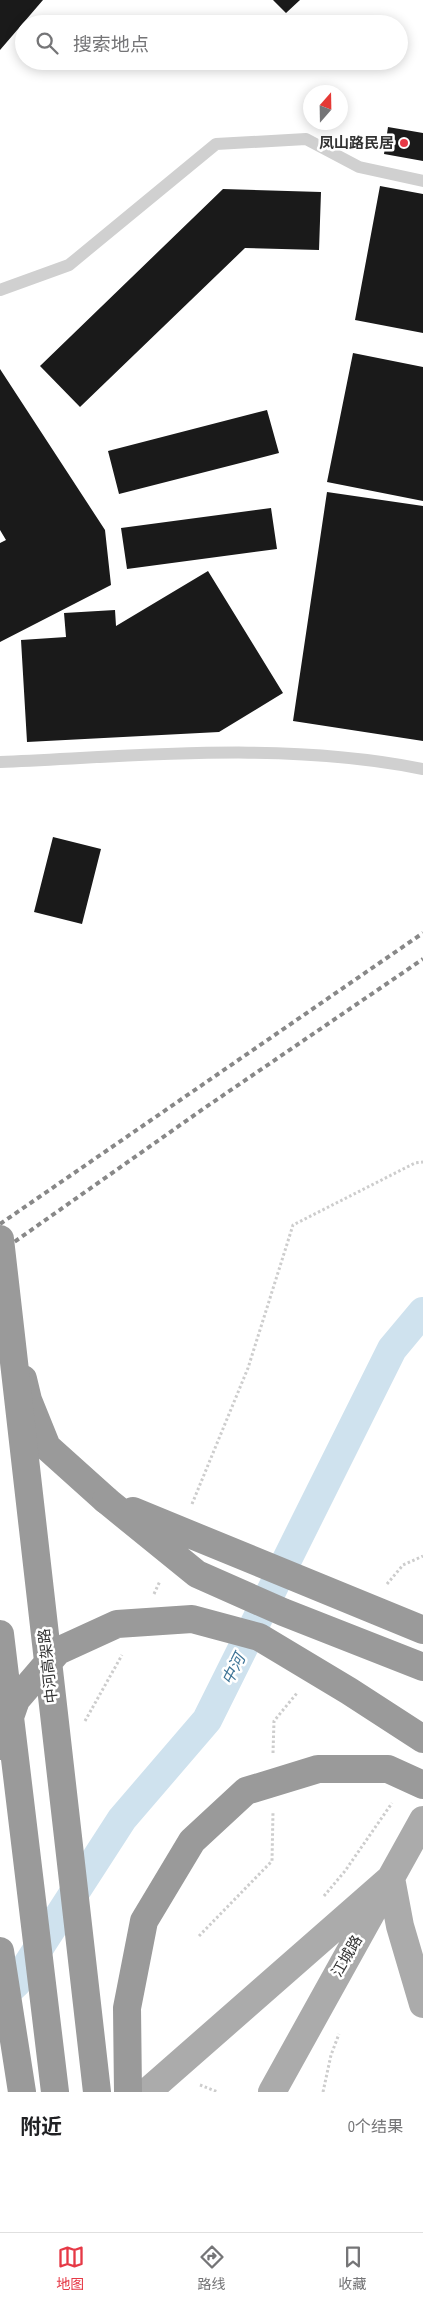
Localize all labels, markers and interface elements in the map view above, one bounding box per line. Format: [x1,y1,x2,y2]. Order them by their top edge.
search box [15,15,408,70]
icon: search [33,29,61,57]
text: 搜索地点 [73,32,149,56]
north arrow [303,85,348,130]
place label: 凤山路民居 [319,133,394,152]
marker: 凤山路民居 [398,137,410,149]
street label: 中河高架路 [34,1628,61,1704]
water label: 中河 [217,1648,251,1688]
street label: 江城路 [327,1932,366,1980]
text: 附近 [20,2113,62,2140]
text: 0个结果 [348,2116,403,2136]
tab: 地图 [57,2243,85,2293]
tab: 路线 [198,2243,226,2293]
tab: 收藏 [339,2243,367,2293]

